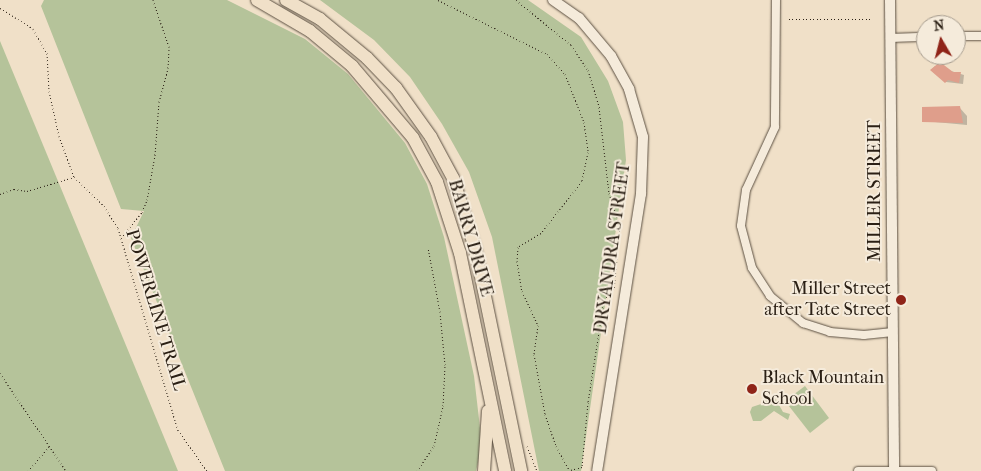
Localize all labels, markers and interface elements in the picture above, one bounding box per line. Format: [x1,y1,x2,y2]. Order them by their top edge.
north arrow [916,15,966,65]
text: N [933,16,945,35]
street label: MILLER STREET [864,120,886,262]
street label: DRYANDRA STREET [590,161,636,335]
street label: BARRY DRIVE [443,177,497,299]
street label: POWERLINE TRAIL [120,227,190,393]
place label: Miller Street after Tate Street [764,279,891,322]
marker: Miller Street after Tate Street [895,294,907,306]
place label: Black Mountain School [762,368,884,410]
marker: Black Mountain School [746,383,758,395]

